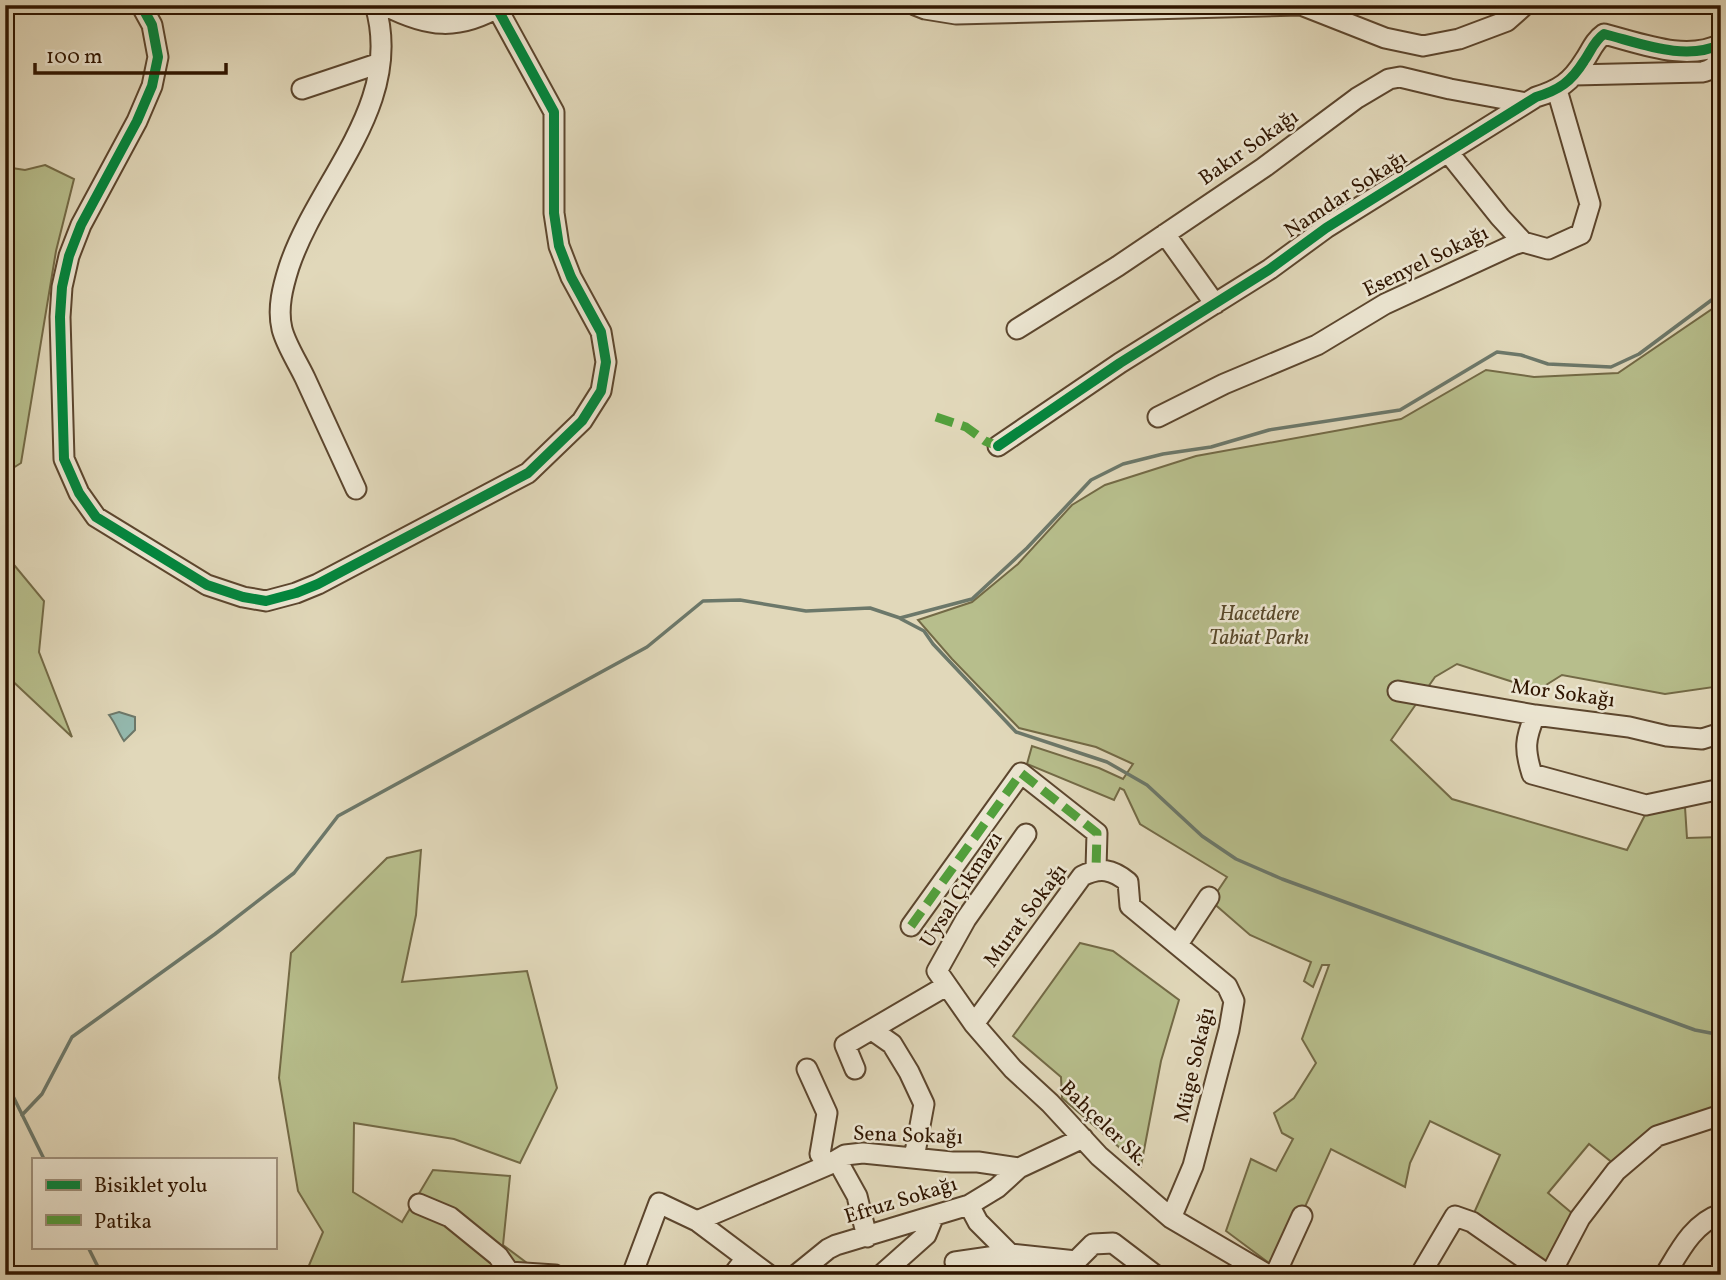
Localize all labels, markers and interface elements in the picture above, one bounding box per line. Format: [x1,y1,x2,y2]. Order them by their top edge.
scale bar [35,32,226,76]
text: 100 m [46,43,103,72]
street label: Bakır Sokağı [1193,103,1305,193]
street label: Namdar Sokağı [1279,144,1413,246]
street label: Esenyel Sokağı [1358,219,1494,305]
park label: Hacetdere Tabiat Parkı [1209,600,1309,653]
street label: Mor Sokağı [1509,672,1617,716]
street label: Uysal Çıkmazı [914,826,1010,954]
street label: Murat Sokağı [977,858,1075,974]
street label: Müge Sokağı [1168,1005,1222,1125]
street label: Bahçeler Sk. [1052,1074,1154,1174]
street label: Sena Sokağı [852,1120,964,1152]
legend [32,1158,276,1248]
street label: Efruz Sokağı [841,1170,961,1232]
text: Bisiklet yolu [94,1172,208,1201]
text: Patika [94,1208,152,1237]

